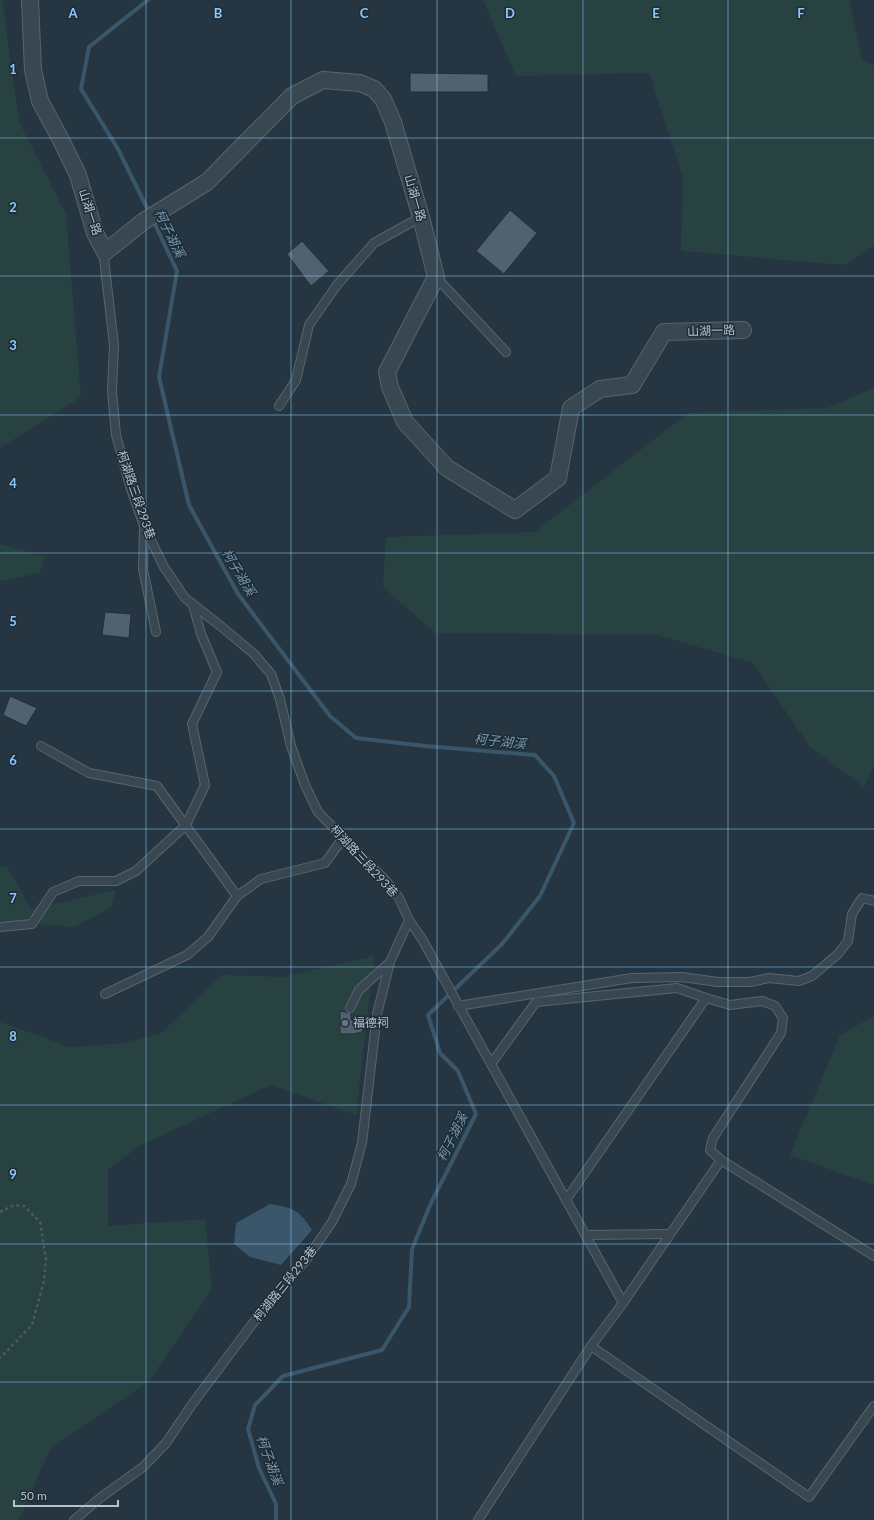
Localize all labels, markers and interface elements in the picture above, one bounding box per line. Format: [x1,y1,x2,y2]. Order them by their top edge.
text: A [67,5,78,21]
text: B [214,5,223,21]
text: C [360,5,369,21]
text: D [505,5,515,21]
text: E [652,5,660,21]
text: F [797,5,805,21]
text: 1 [9,61,17,77]
street label: 山湖一路 [402,173,429,223]
street label: 山湖一路 [76,187,105,237]
text: 2 [9,199,17,215]
water label: 柯子湖溪 [151,206,189,262]
street label: 山湖一路 [687,322,735,339]
text: 3 [9,337,17,353]
street label: 柯湖路三段293巷 [114,448,159,541]
text: 4 [9,475,17,491]
water label: 柯子湖溪 [219,546,260,600]
text: 5 [9,613,17,629]
water label: 柯子湖溪 [473,730,529,752]
text: 6 [9,752,17,768]
street label: 柯湖路三段293巷 [327,822,402,900]
text: 7 [9,890,17,906]
place label: 福德祠 [353,1015,389,1030]
marker: 福德祠 [340,1018,350,1028]
text: 8 [9,1028,17,1044]
water label: 柯子湖溪 [433,1108,471,1164]
text: 9 [9,1166,17,1182]
street label: 柯湖路三段293巷 [250,1243,320,1325]
water label: 柯子湖溪 [254,1433,287,1489]
scale bar [14,1482,118,1508]
text: 50 m [20,1488,47,1503]

